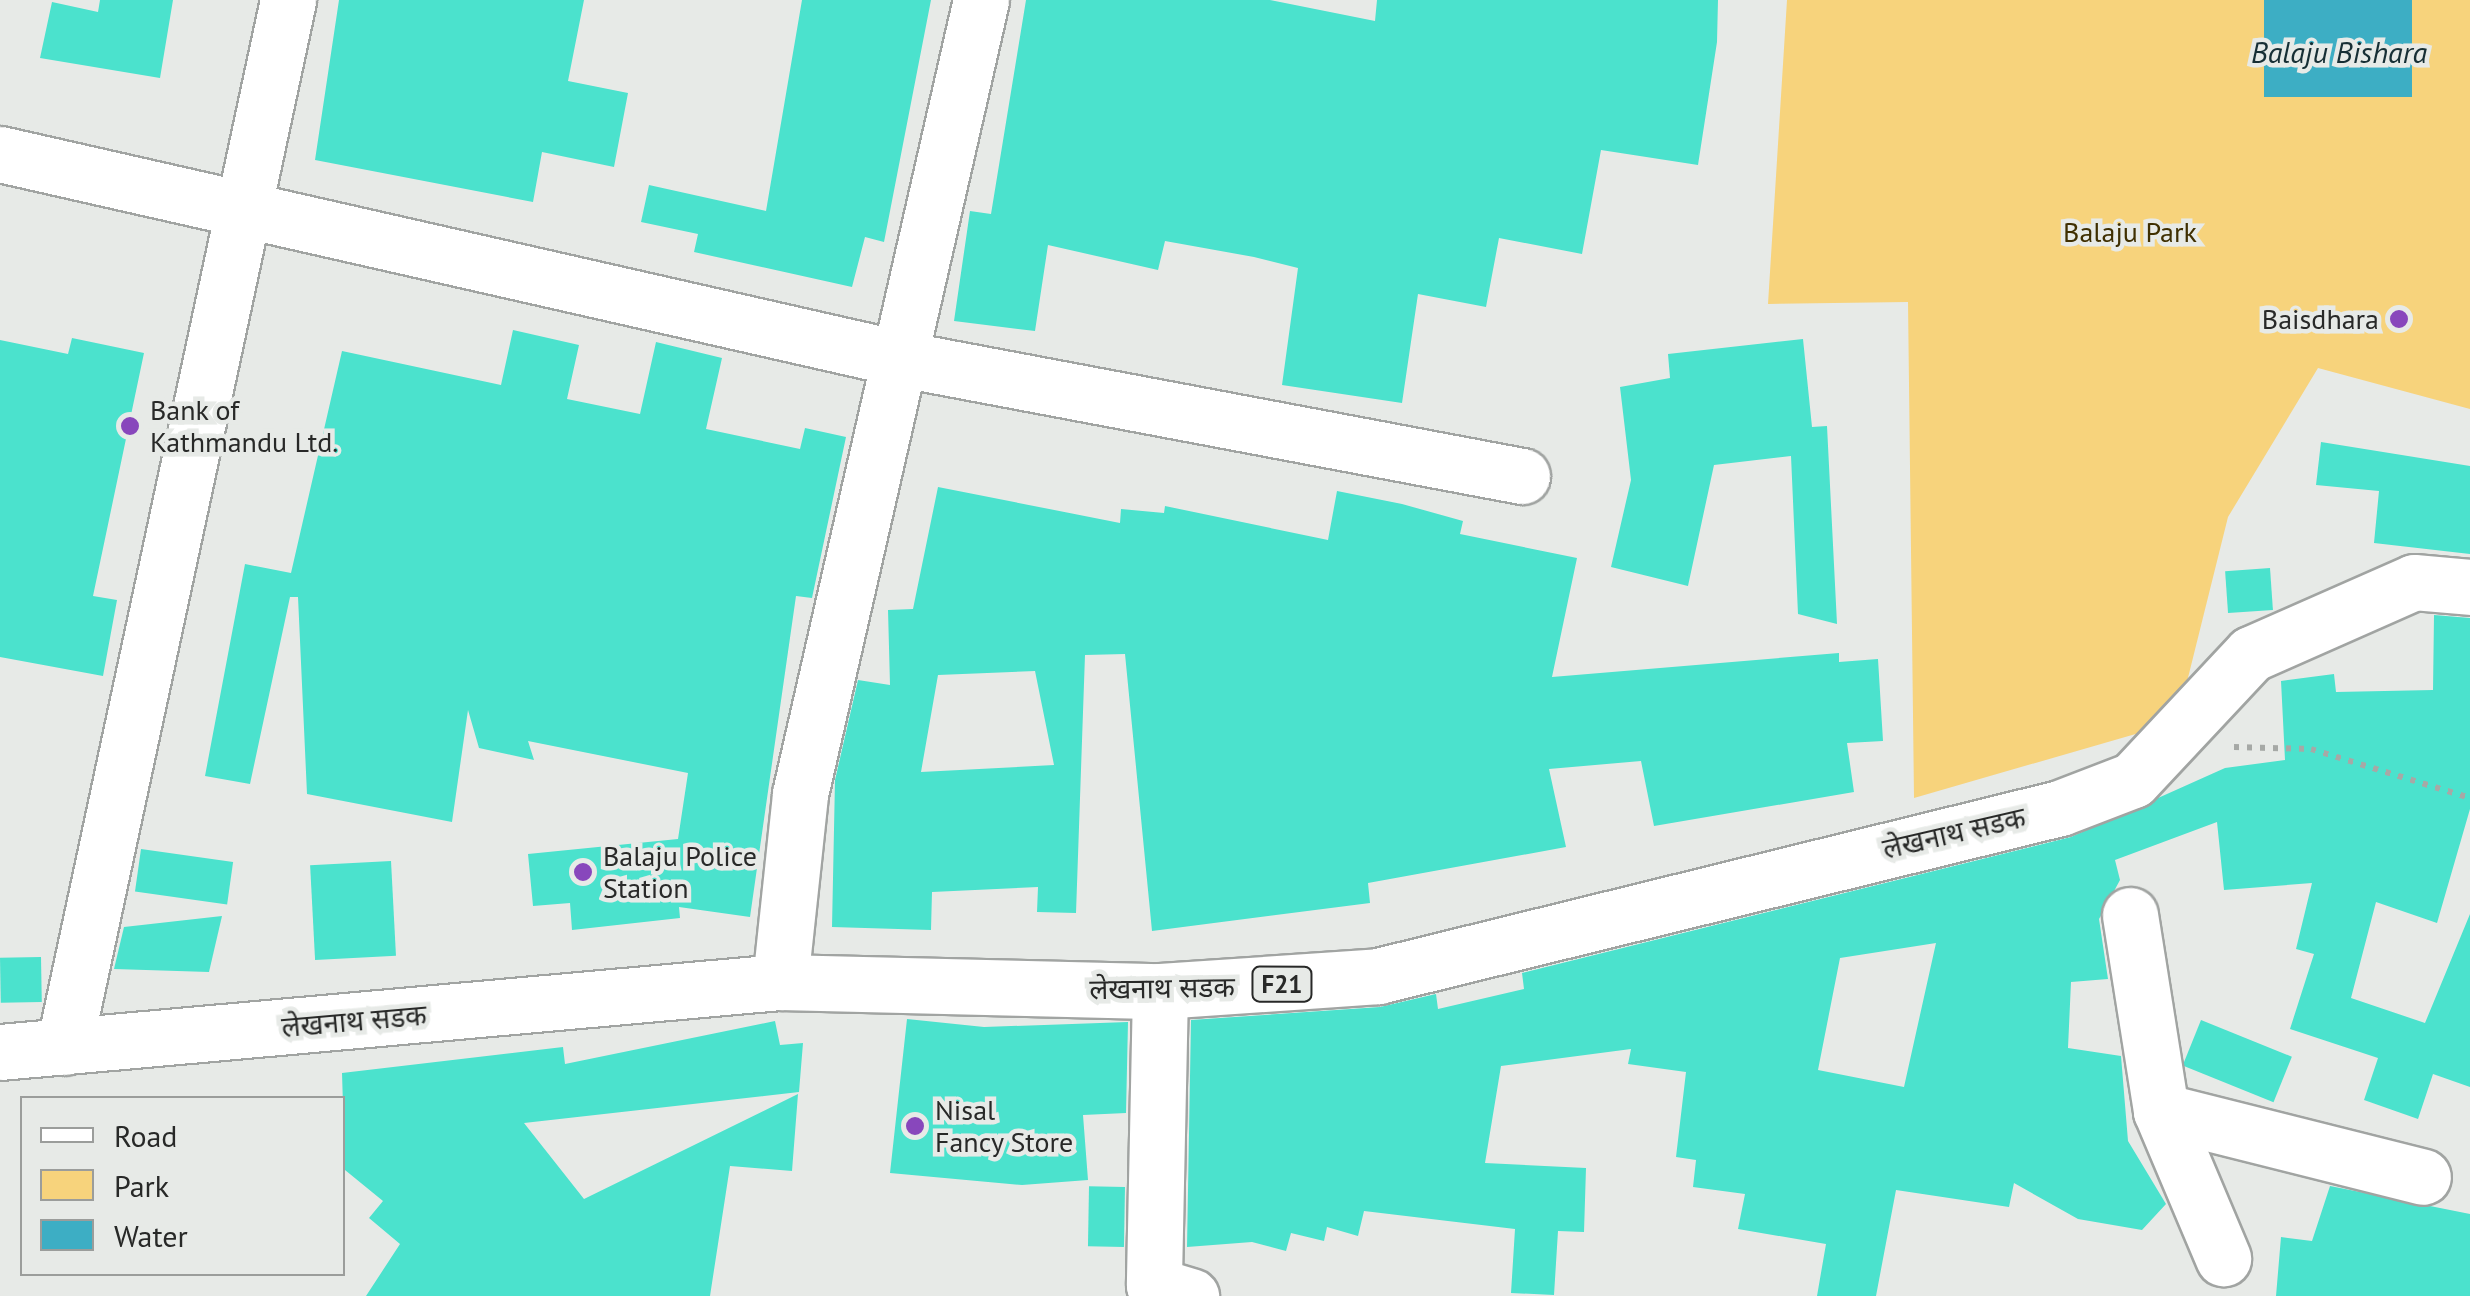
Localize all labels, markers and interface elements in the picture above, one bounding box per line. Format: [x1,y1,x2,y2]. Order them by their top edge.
water label: Balaju Bishara [2251,34,2427,70]
park label: Balaju Park [2063,215,2197,249]
place label: Baisdhara [2262,302,2379,336]
marker: Baisdhara [2388,308,2410,330]
place label: Bank of Kathmandu Ltd. [150,393,338,459]
marker: Bank of Kathmandu Ltd. [119,415,141,437]
street label: लेखनाथ सडक [1879,800,2029,866]
place label: Balaju Police Station [603,839,757,905]
marker: Balaju Police Station [572,861,594,883]
road number: F21 [1250,964,1314,1004]
street label: लेखनाथ सडक [1089,970,1235,1006]
street label: लेखनाथ सडक [280,998,428,1044]
place label: Nisal Fancy Store [935,1093,1074,1159]
legend [20,1096,345,1276]
marker: Nisal Fancy Store [904,1115,926,1137]
text: Road [114,1116,178,1155]
text: Park [114,1166,169,1205]
text: Water [114,1216,188,1255]

